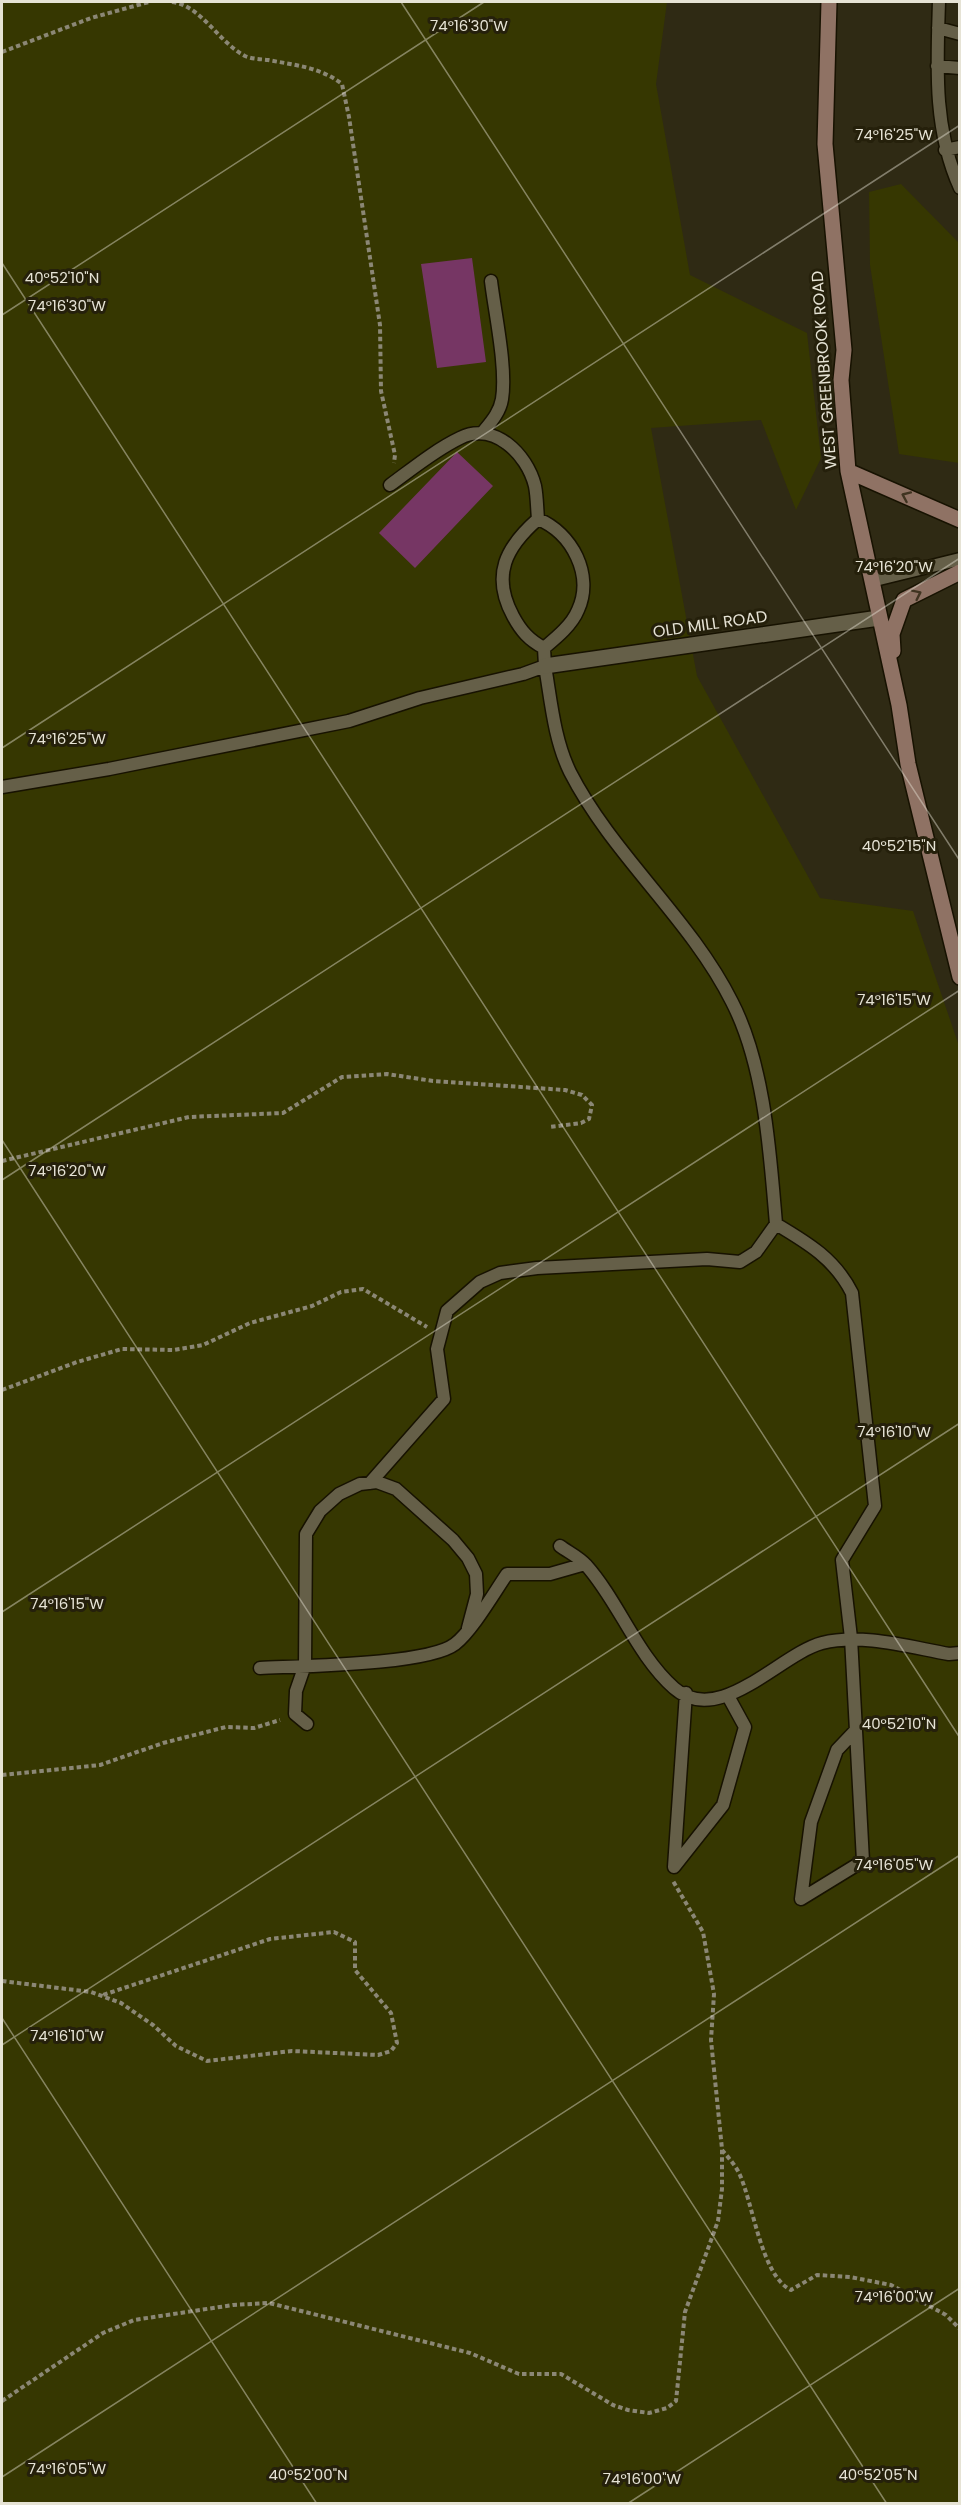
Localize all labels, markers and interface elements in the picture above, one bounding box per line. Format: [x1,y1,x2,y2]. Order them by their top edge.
text: 74°16'30"W [430,15,508,36]
text: 74°16'25"W [855,124,933,145]
text: 40°52'10"N [25,267,99,288]
street label: WEST GREENBROOK ROAD [806,270,842,470]
text: 74°16'30"W [28,295,106,316]
one-way arrow [901,492,912,504]
text: 74°16'20"W [855,556,933,577]
one-way arrow [910,589,921,601]
street label: OLD MILL ROAD [651,605,769,643]
text: 74°16'25"W [28,728,106,749]
text: 40°52'15"N [862,835,936,856]
text: 74°16'15"W [857,989,931,1010]
text: 74°16'20"W [28,1160,106,1181]
text: 74°16'10"W [857,1421,931,1442]
text: 74°16'15"W [30,1593,104,1614]
text: 40°52'10"N [862,1713,936,1734]
text: 74°16'05"W [855,1854,934,1875]
text: 74°16'10"W [30,2025,104,2046]
text: 74°16'00"W [855,2286,934,2307]
text: 74°16'05"W [28,2458,107,2479]
text: 40°52'00"N [268,2464,348,2485]
text: 40°52'05"N [838,2464,918,2485]
text: 74°16'00"W [603,2468,682,2489]

